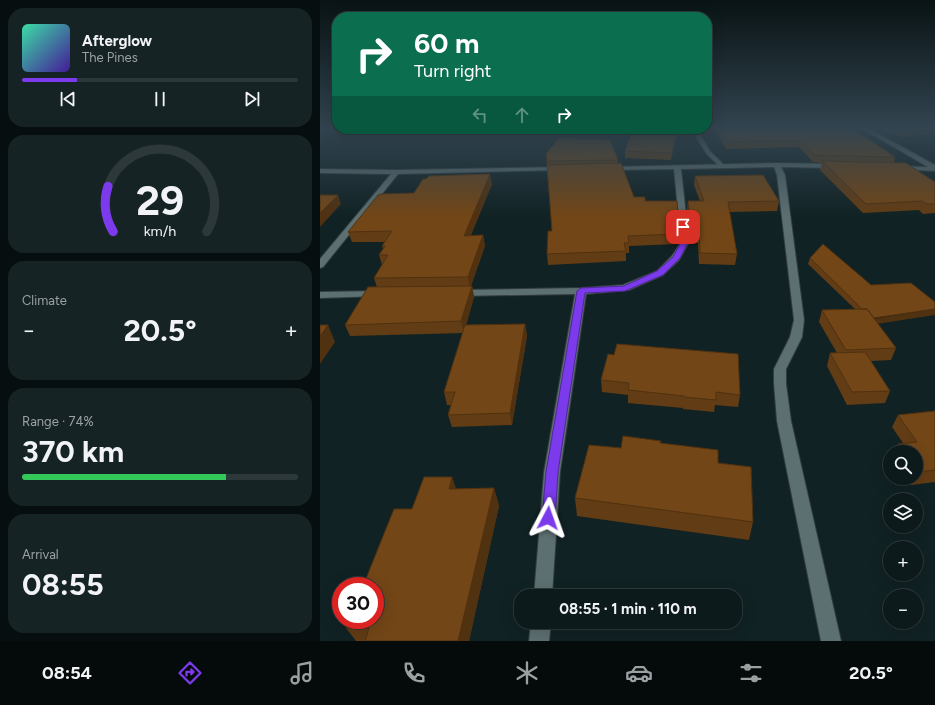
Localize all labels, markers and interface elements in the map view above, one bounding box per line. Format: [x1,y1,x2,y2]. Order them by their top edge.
text: 60 m [414,26,479,60]
icon: right [348,28,400,80]
text: Afterglow [82,32,152,50]
text: The Pines [82,50,138,65]
text: Turn right [414,60,491,82]
icon: previous [57,88,79,110]
icon: pause [149,88,171,110]
icon: next [241,88,263,110]
icon: left [469,104,491,126]
icon: ahead [511,104,533,126]
icon: right [553,104,575,126]
text: 29 [136,175,184,225]
pin [666,210,700,244]
icon: arrive [672,216,694,238]
text: km/h [144,221,176,239]
text: Climate [22,293,67,308]
text: 20.5° [123,312,197,349]
text: − [22,317,36,344]
text: + [284,317,298,344]
text: Range · 74% [22,414,94,429]
text: 370 km [22,433,124,470]
map controls [883,445,923,629]
button: search [883,445,923,485]
button: layers [883,493,923,533]
position arrow [527,497,569,539]
button: + [883,541,923,581]
text: Arrival [22,547,59,562]
text: 08:55 [22,566,104,603]
speed limit sign: 30 [332,577,384,629]
button: − [883,589,923,629]
text: 08:55 · 1 min · 110 m [559,600,697,618]
icon: directions [176,659,204,687]
icon: music [288,659,316,687]
icon: phone [400,659,428,687]
icon: climate [513,659,541,687]
icon: car [625,659,653,687]
icon: filters [737,659,765,687]
text: 08:54 [42,662,92,684]
text: 20.5° [849,662,893,684]

